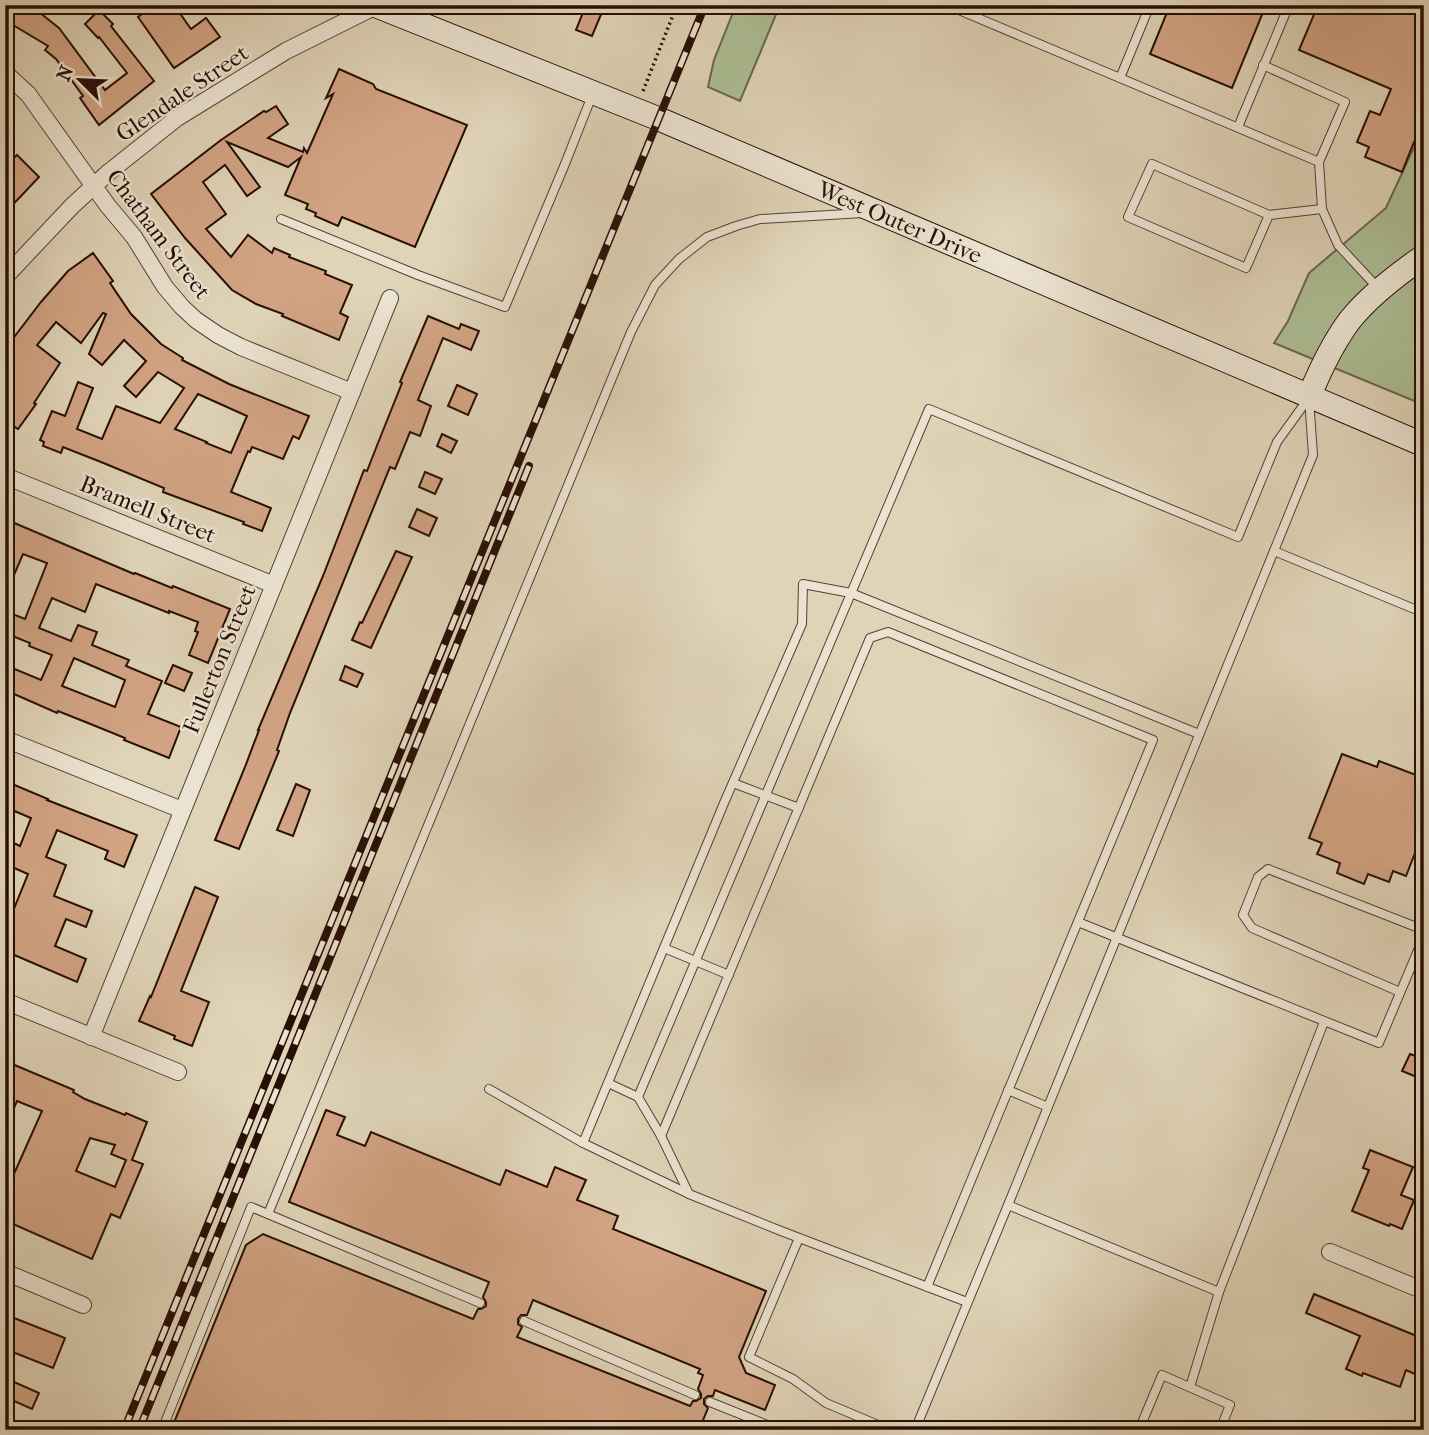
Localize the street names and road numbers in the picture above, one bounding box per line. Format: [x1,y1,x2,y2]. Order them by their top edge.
street label: Glendale Street [111,39,253,148]
street label: Chatham Street [101,164,216,305]
street label: West Outer Drive [813,175,986,269]
street label: Bramell Street [76,470,220,549]
street label: Fullerton Street [177,581,262,737]

